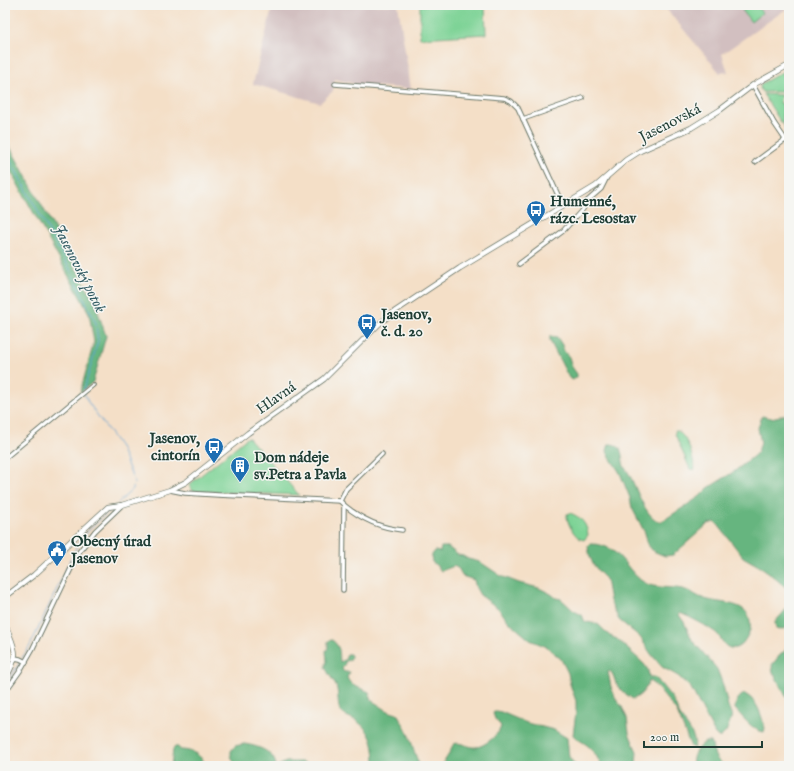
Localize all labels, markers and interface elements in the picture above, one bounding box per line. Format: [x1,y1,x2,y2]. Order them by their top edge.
street label: Jasenovská [634,99,705,148]
place label: Humenné, rázc. Lesostav [550,192,638,228]
bus stop icon: Humenné, rázc. Lesostav [525,199,547,227]
water label: Jasenovský potok [48,222,110,317]
place label: Jasenov, č. d. 20 [379,305,432,341]
bus stop icon: Jasenov, č. d. 20 [356,312,378,340]
street label: Hlavná [252,377,300,419]
place label: Jasenov, cintorín [147,429,200,465]
bus stop icon: Jasenov, cintorín [203,436,225,464]
place label: Dom nádeje sv.Petra a Pavla [254,448,347,484]
building icon: Dom nádeje sv.Petra a Pavla [229,455,251,483]
place label: Obecný úrad Jasenov [69,532,152,568]
public building icon: Obecný úrad Jasenov [46,539,68,567]
scale bar [644,723,762,749]
text: 200 m [650,730,679,745]

